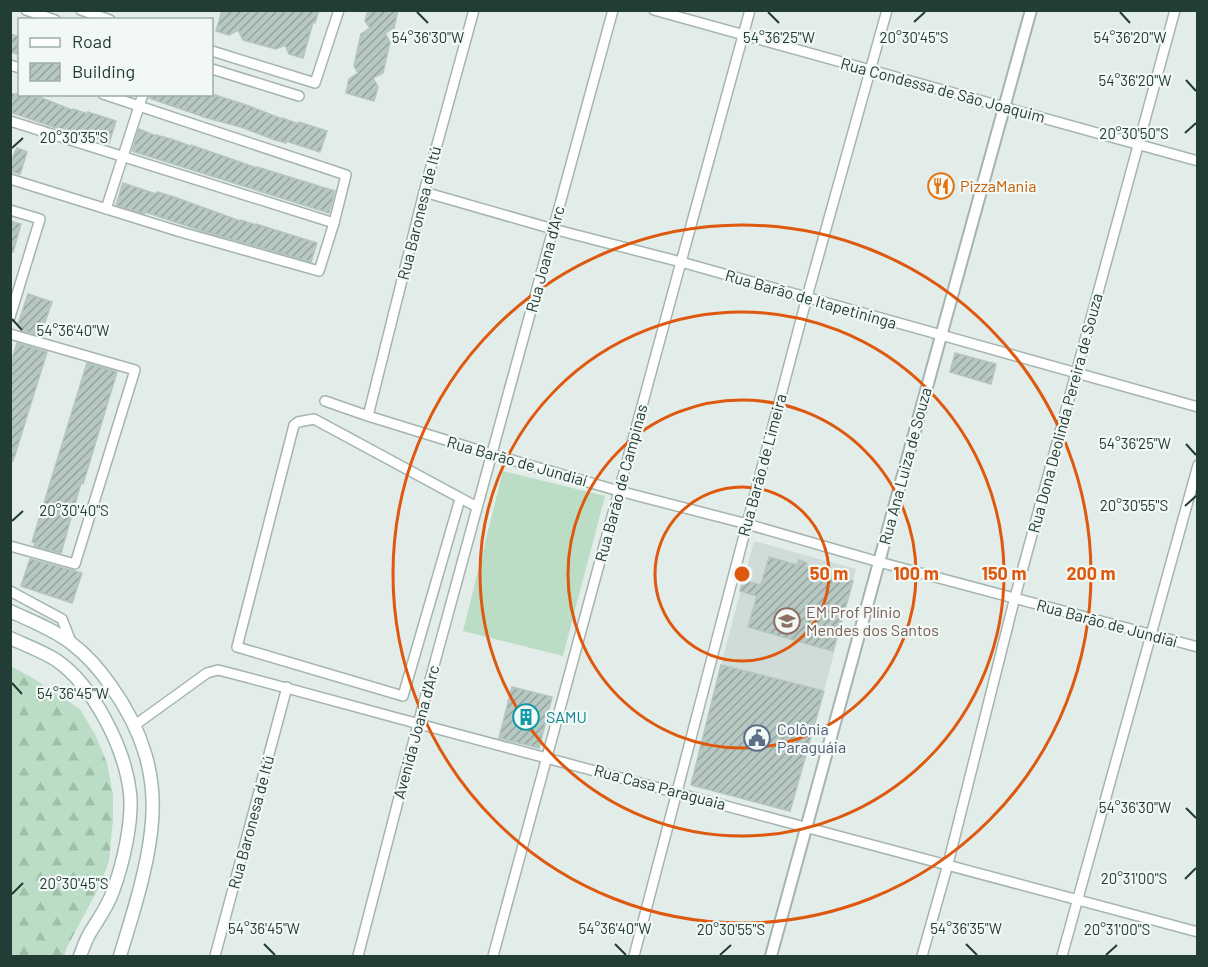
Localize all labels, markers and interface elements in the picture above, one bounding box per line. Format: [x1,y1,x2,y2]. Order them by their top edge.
legend [18,18,213,96]
text: 54°36'30"W [392,28,464,46]
text: 54°36'25"W [743,28,815,46]
text: 20°30'45"S [880,28,948,46]
text: 54°36'20"W [1094,28,1166,46]
text: Road [72,30,112,52]
street label: Rua Condessa de São Joaquim [839,53,1047,126]
text: Building [72,60,135,82]
text: 54°36'20"W [1099,71,1171,89]
text: 20°30'50"S [1099,124,1169,142]
text: 20°30'35"S [40,128,108,146]
street label: Rua Baronesa de Itú [393,144,444,282]
restaurant icon: PizzaMania [926,171,956,201]
place label: PizzaMania [960,176,1036,195]
street label: Rua Joana d'Arc [521,204,568,314]
street label: Rua Barão de Itapetininga [723,265,899,332]
street label: Rua Dona Deolinda Pereira de Souza [1023,291,1106,535]
text: 54°36'40"W [37,321,109,339]
street label: Rua Ana Luiza de Souza [874,385,935,547]
street label: Rua Barão de Limeira [733,391,790,538]
street label: Rua Barão de Campinas [590,402,651,564]
street label: Rua Barão de Jundiaí [445,431,590,490]
text: 54°36'25"W [1099,434,1171,452]
text: 20°30'55"S [1100,496,1168,514]
text: 20°30'40"S [39,501,109,519]
text: 50 m [810,562,848,584]
text: 100 m [893,562,939,584]
text: 150 m [982,562,1026,584]
text: 200 m [1066,562,1116,584]
centre of rings [732,564,752,584]
street label: Rua Barão de Jundiaí [1035,595,1180,651]
place label: EM Prof Plínio Mendes dos Santos [806,602,939,639]
school or university icon: EM Prof Plínio Mendes dos Santos [772,606,802,636]
street label: Avenida Joana d'Arc [389,663,443,801]
text: 54°36'45"W [37,684,109,702]
building icon: SAMU [511,702,541,732]
place label: SAMU [546,707,587,726]
place label: Colônia Paraguáia [777,719,846,756]
public building icon: Colônia Paraguáia [742,723,772,753]
street label: Rua Baronesa de Itú [224,753,277,891]
street label: Rua Casa Paraguaia [592,760,728,813]
text: 54°36'30"W [1099,798,1171,816]
text: 20°31'00"S [1101,869,1167,887]
text: 20°30'45"S [40,874,108,892]
text: 54°36'45"W [228,919,300,937]
text: 54°36'40"W [579,919,651,937]
text: 54°36'35"W [930,919,1002,937]
text: 20°30'55"S [697,920,765,938]
text: 20°31'00"S [1084,920,1150,938]

